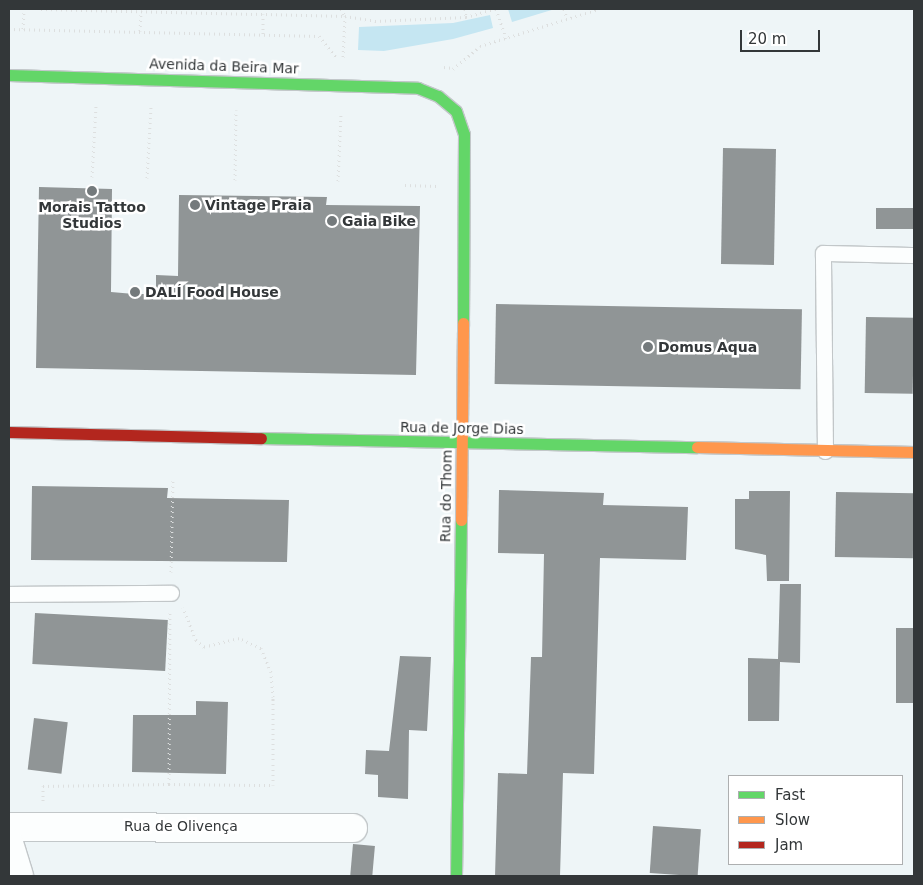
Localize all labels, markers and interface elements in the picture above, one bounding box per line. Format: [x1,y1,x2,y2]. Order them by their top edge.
scale bar [743,20,823,52]
text: 20 m [748,30,786,48]
street label: Avenida da Beira Mar [149,55,299,77]
marker: Morais Tattoo Studios [86,185,98,197]
place label: Vintage Praia [205,197,312,213]
place label: Morais Tattoo Studios [38,199,146,232]
marker: Vintage Praia [189,199,201,211]
place label: Gaia Bike [342,213,416,229]
marker: Gaia Bike [326,215,338,227]
place label: DALÍ Food House [145,284,279,300]
marker: DALÍ Food House [129,286,141,298]
place label: Domus Aqua [658,339,757,355]
marker: Domus Aqua [642,341,654,353]
street label: Rua de Jorge Dias [400,419,524,437]
street label: Rua do Thom [437,450,455,542]
legend [728,775,903,865]
text: Fast [775,786,805,804]
text: Slow [775,811,810,829]
street label: Rua de Olivença [124,818,238,834]
text: Jam [775,836,803,854]

